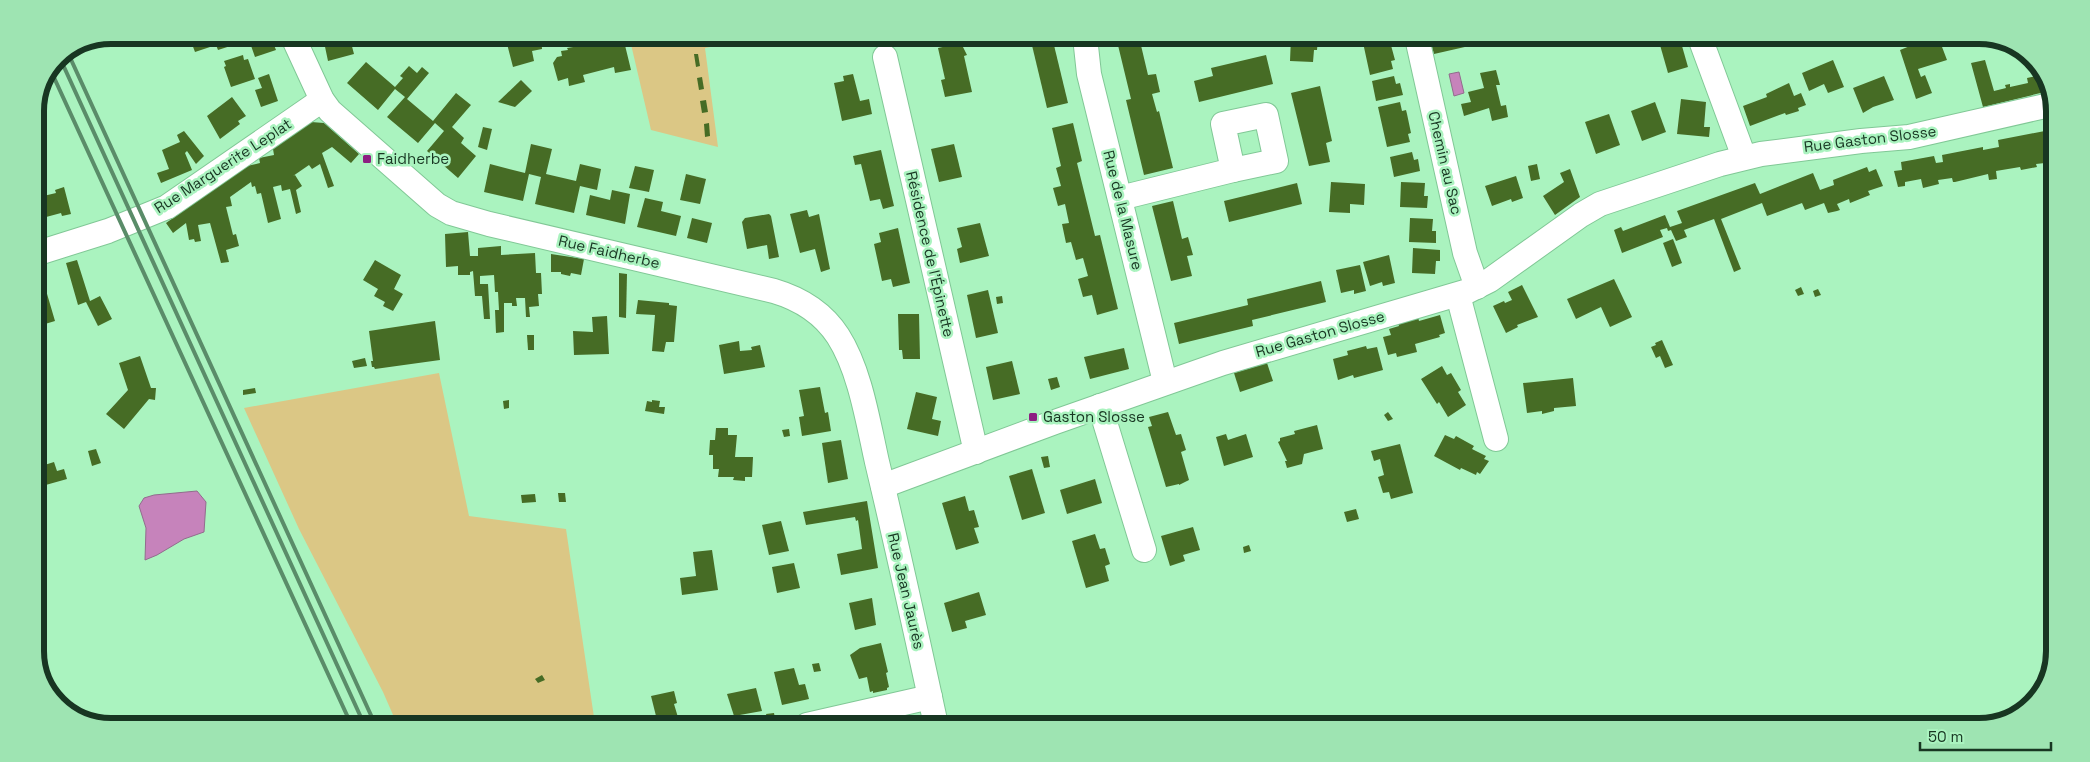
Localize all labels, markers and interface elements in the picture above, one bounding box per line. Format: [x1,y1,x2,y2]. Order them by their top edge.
street label: Chemin au Sac [1424,109,1467,216]
street label: Rue Marguerite Leplat [150,114,295,217]
street label: Rue Gaston Slosse [1803,121,1937,156]
street label: Rue de la Masure [1099,148,1148,272]
place label: Faidherbe [377,149,449,168]
marker: Faidherbe [361,153,373,165]
street label: Résidence de l’Épinette [902,169,959,339]
street label: Rue Faidherbe [556,231,662,272]
street label: Rue Gaston Slosse [1253,306,1387,361]
place label: Gaston Slosse [1043,407,1145,426]
marker: Gaston Slosse [1027,411,1039,423]
street label: Rue Jean Jaurès [884,531,929,651]
scale bar [1920,720,2051,752]
text: 50 m [1928,727,1963,746]

